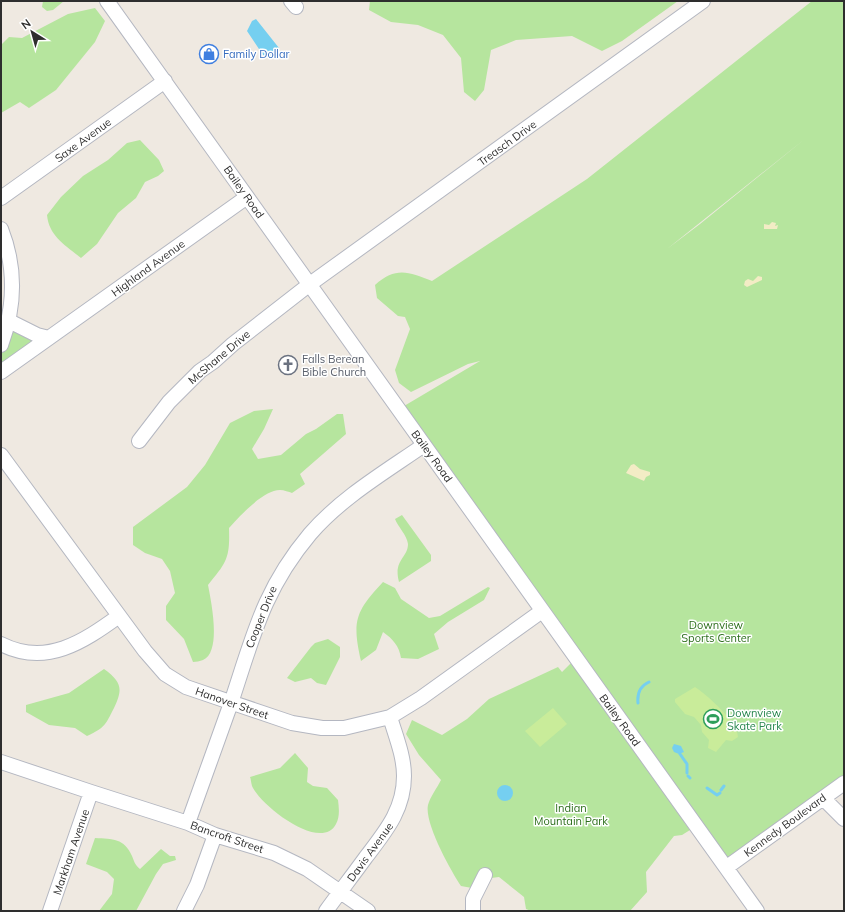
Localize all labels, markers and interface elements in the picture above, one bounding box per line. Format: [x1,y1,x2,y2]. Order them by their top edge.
north arrow [12,12,52,52]
text: N [18,16,34,32]
shop icon: Family Dollar [198,43,220,65]
place label: Family Dollar [223,47,290,61]
street label: Saxe Avenue [52,115,114,165]
street label: Treasch Drive [475,117,539,169]
street label: Bailey Road [221,163,267,221]
street label: Highland Avenue [108,237,188,299]
street label: McShane Drive [185,327,253,387]
place label: Falls Berean Bible Church [302,352,366,379]
church icon: Falls Berean Bible Church [277,354,299,376]
street label: Bailey Road [408,427,456,485]
street label: Cooper Drive [242,584,280,650]
park label: Downview Sports Center [681,618,751,645]
street label: Hanover Street [193,684,271,722]
street label: Bailey Road [596,691,644,749]
place label: Downview Skate Park [727,706,782,733]
sports icon: Downview Skate Park [702,708,724,730]
street label: Kennedy Boulevard [741,790,829,860]
park label: Indian Mountain Park [534,801,608,828]
street label: Markham Avenue [50,807,92,897]
street label: Bancroft Street [188,818,266,856]
street label: Davis Avenue [344,820,396,884]

